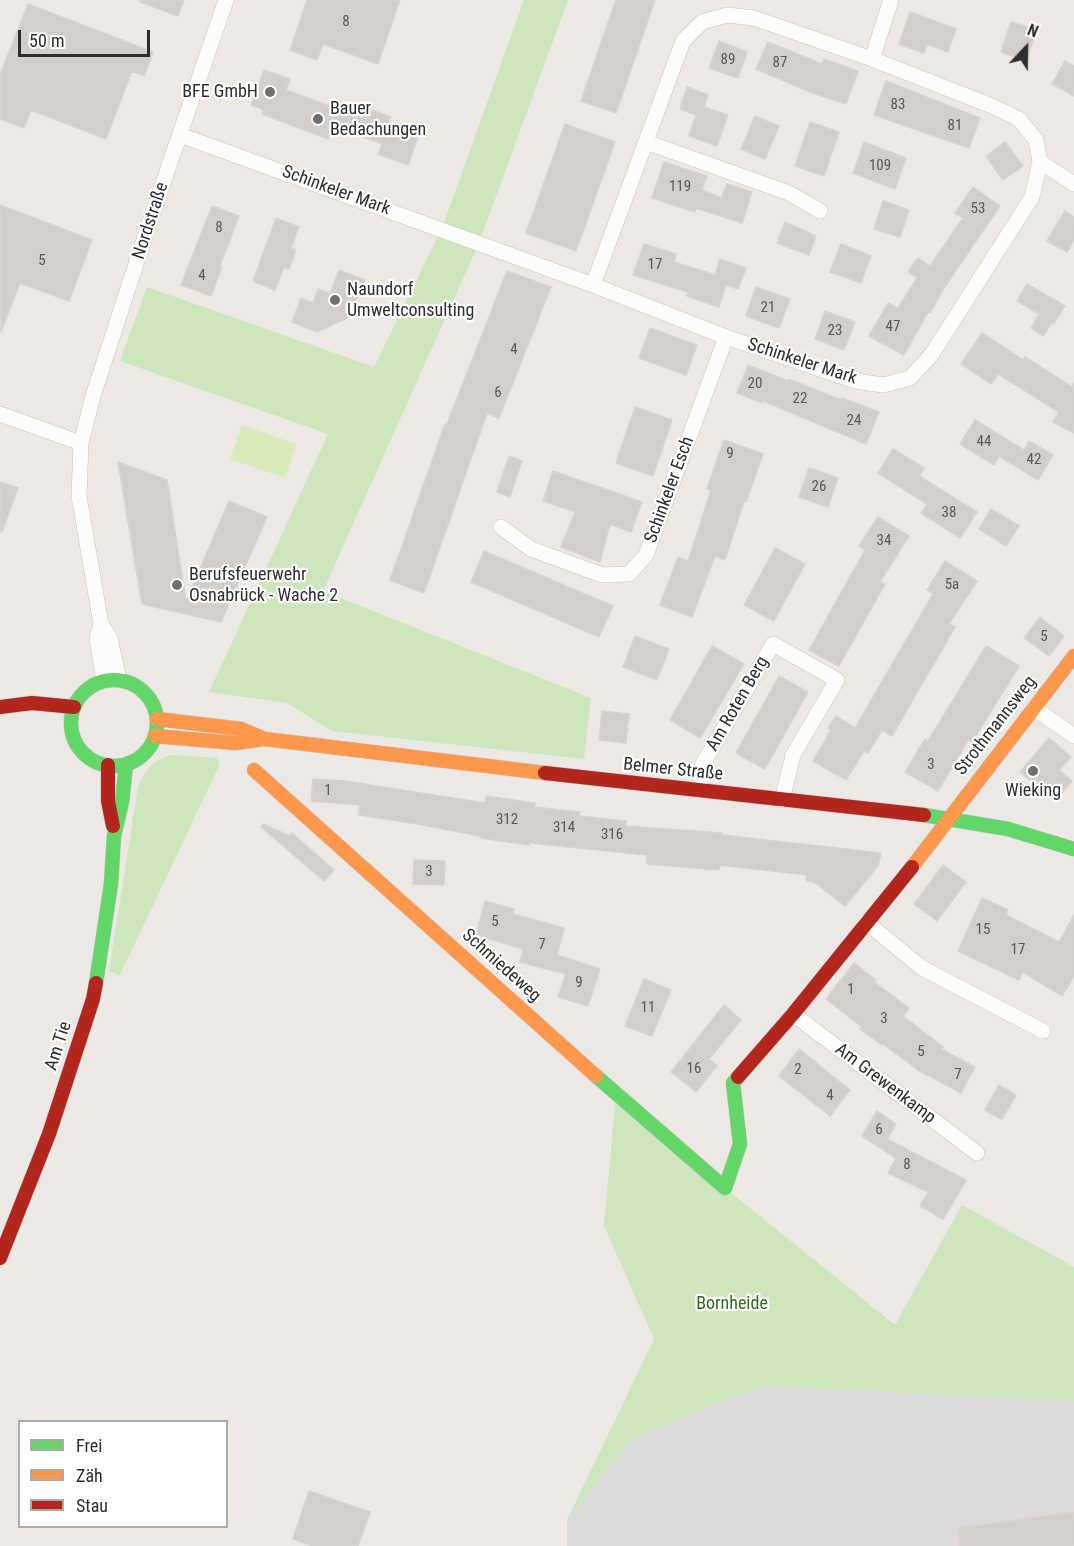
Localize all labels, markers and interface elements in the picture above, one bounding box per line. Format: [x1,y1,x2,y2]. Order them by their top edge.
house number: 8 [342,13,350,31]
scale bar [21,18,153,56]
north arrow [996,18,1056,78]
text: N [1025,20,1041,41]
text: 50 m [29,30,64,51]
house number: 89 [721,51,735,69]
house number: 87 [773,54,787,72]
place label: BFE GmbH [182,81,258,103]
marker: BFE GmbH [263,85,277,99]
house number: 83 [891,96,905,114]
place label: Bauer Bedachungen [330,98,426,140]
marker: Bauer Bedachungen [311,112,325,126]
house number: 81 [948,117,962,135]
house number: 109 [869,157,891,175]
street label: Schinkeler Mark [279,161,393,221]
house number: 119 [669,178,691,196]
street label: Nordstraße [128,180,174,262]
house number: 53 [971,200,985,218]
house number: 8 [215,219,223,237]
house number: 5 [38,252,46,270]
house number: 17 [648,256,662,274]
house number: 4 [198,267,206,285]
place label: Naundorf Umweltconsulting [347,279,474,322]
marker: Naundorf Umweltconsulting [328,293,342,307]
house number: 21 [761,299,775,317]
house number: 47 [886,318,900,336]
house number: 23 [828,322,842,340]
street label: Schinkeler Mark [745,334,859,390]
house number: 4 [510,341,518,359]
house number: 20 [748,375,762,393]
house number: 6 [494,384,502,402]
house number: 22 [793,390,807,408]
house number: 24 [847,412,861,430]
house number: 44 [977,433,991,451]
street label: Schinkeler Esch [641,434,699,546]
house number: 9 [726,445,734,463]
house number: 42 [1027,451,1041,469]
house number: 26 [812,478,826,496]
house number: 38 [942,504,956,522]
house number: 34 [877,532,891,550]
place label: Berufsfeuerwehr Osnabrück - Wache 2 [189,564,338,606]
house number: 5a [945,576,959,594]
marker: Berufsfeuerwehr Osnabrück - Wache 2 [170,578,184,592]
house number: 5 [1040,628,1048,646]
street label: Am Roten Berg [702,653,774,755]
street label: Strothmannsweg [951,672,1041,780]
street label: Belmer Straße [622,754,724,786]
house number: 3 [927,756,935,774]
marker: Wieking [1026,764,1040,778]
place label: Wieking [1005,780,1061,802]
house number: 1 [324,782,332,800]
house number: 312 [496,811,518,829]
house number: 314 [553,819,575,837]
house number: 316 [601,826,623,844]
house number: 3 [425,863,433,881]
house number: 5 [491,913,499,931]
house number: 15 [976,921,990,939]
street label: Schmiedeweg [457,925,545,1007]
house number: 7 [538,936,546,954]
house number: 17 [1011,941,1025,959]
house number: 9 [575,974,583,992]
house number: 1 [847,981,855,999]
house number: 11 [641,999,655,1017]
house number: 3 [880,1010,888,1028]
street label: Am Tie [41,1019,77,1073]
street label: Am Grewenkamp [830,1039,940,1129]
house number: 5 [917,1043,925,1061]
house number: 16 [687,1060,701,1078]
house number: 2 [794,1061,802,1079]
house number: 7 [954,1066,962,1084]
house number: 4 [826,1087,834,1105]
house number: 6 [875,1121,883,1139]
house number: 8 [903,1156,911,1174]
park label: Bornheide [696,1293,768,1315]
legend [18,1420,228,1528]
text: Frei [76,1435,102,1456]
text: Zäh [76,1465,103,1486]
text: Stau [76,1495,108,1516]

